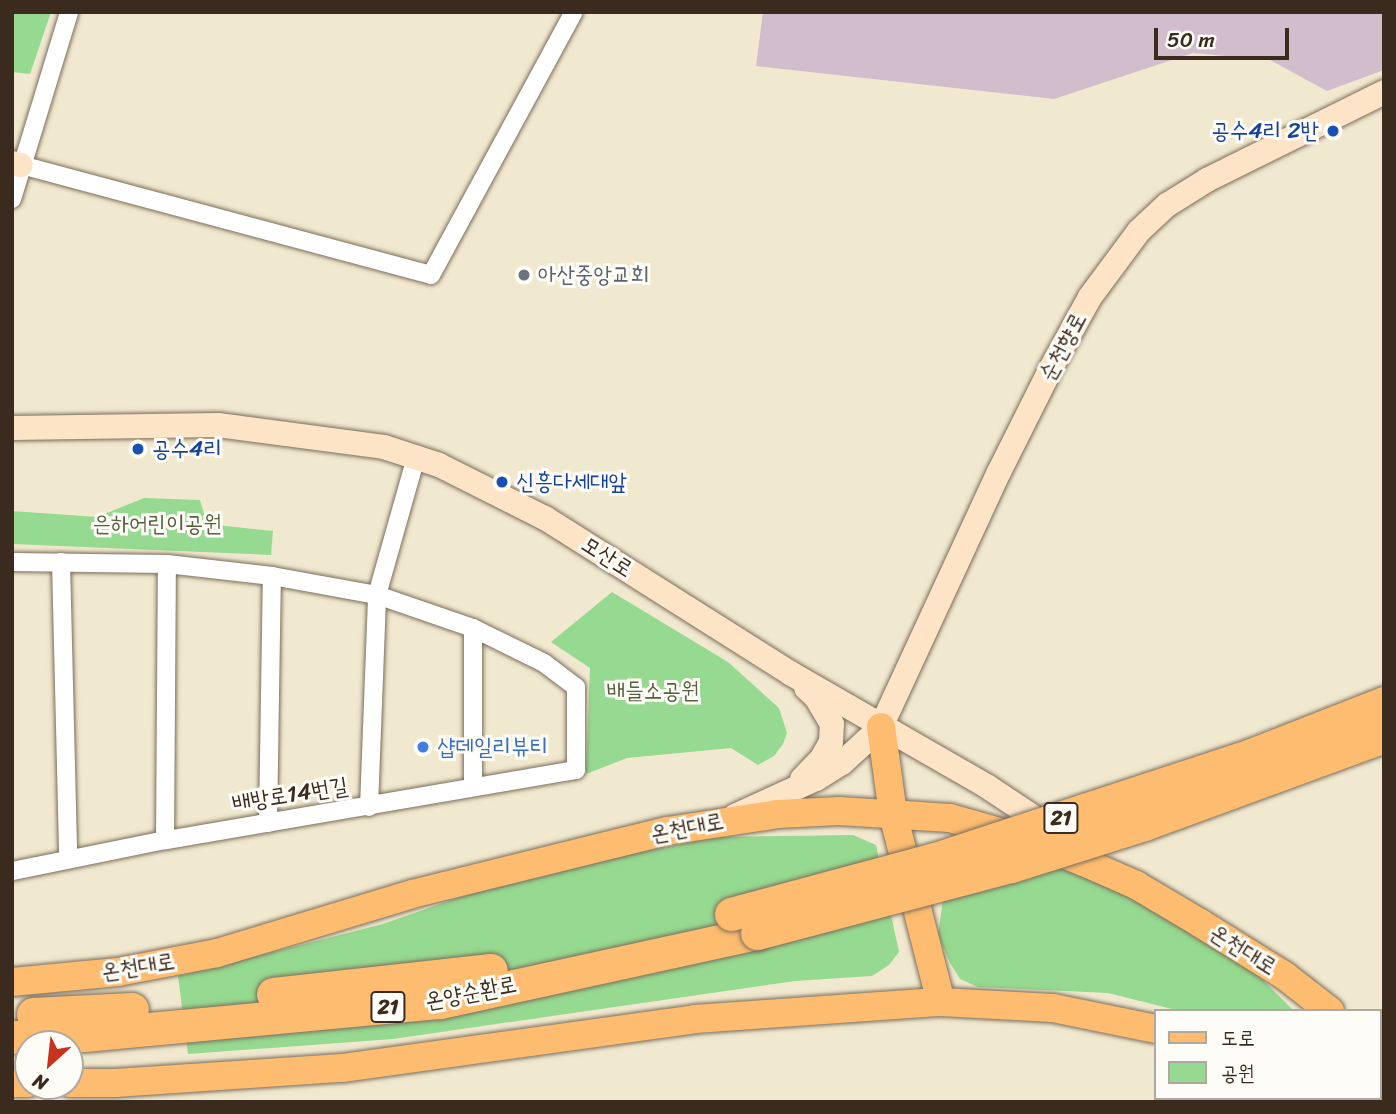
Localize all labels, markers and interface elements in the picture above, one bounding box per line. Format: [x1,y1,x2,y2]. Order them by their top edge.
scale bar [1158,14,1293,58]
text: 50 m [1167,21,1215,59]
place label: 공수4리 2반 [1211,117,1319,145]
marker: 공수4리 2반 [1325,123,1341,139]
place label: 아산중앙교회 [538,261,649,289]
marker: 아산중앙교회 [516,267,532,283]
street label: 순천향로 [1033,308,1093,386]
place label: 공수4리 [152,435,222,463]
marker: 공수4리 [130,441,146,457]
place label: 신흥다세대앞 [516,468,627,496]
marker: 신흥다세대앞 [494,474,510,490]
park label: 은하어린이공원 [92,510,222,538]
street label: 모산로 [576,531,638,583]
park label: 배들소공원 [607,677,699,705]
place label: 샵데일리뷰티 [437,733,548,761]
marker: 샵데일리뷰티 [415,739,431,755]
street label: 배방로14번길 [230,772,350,818]
road number: 21 [1042,800,1080,836]
street label: 온천대로 [648,807,726,849]
street label: 온천대로 [1204,919,1282,981]
street label: 온천대로 [99,948,177,986]
street label: 온양순환로 [423,971,519,1015]
road number: 21 [369,990,407,1024]
legend [1154,1009,1382,1100]
text: 도로 [1221,1019,1255,1057]
north arrow [14,1030,84,1100]
text: 공원 [1221,1054,1255,1092]
text: N [27,1065,54,1100]

